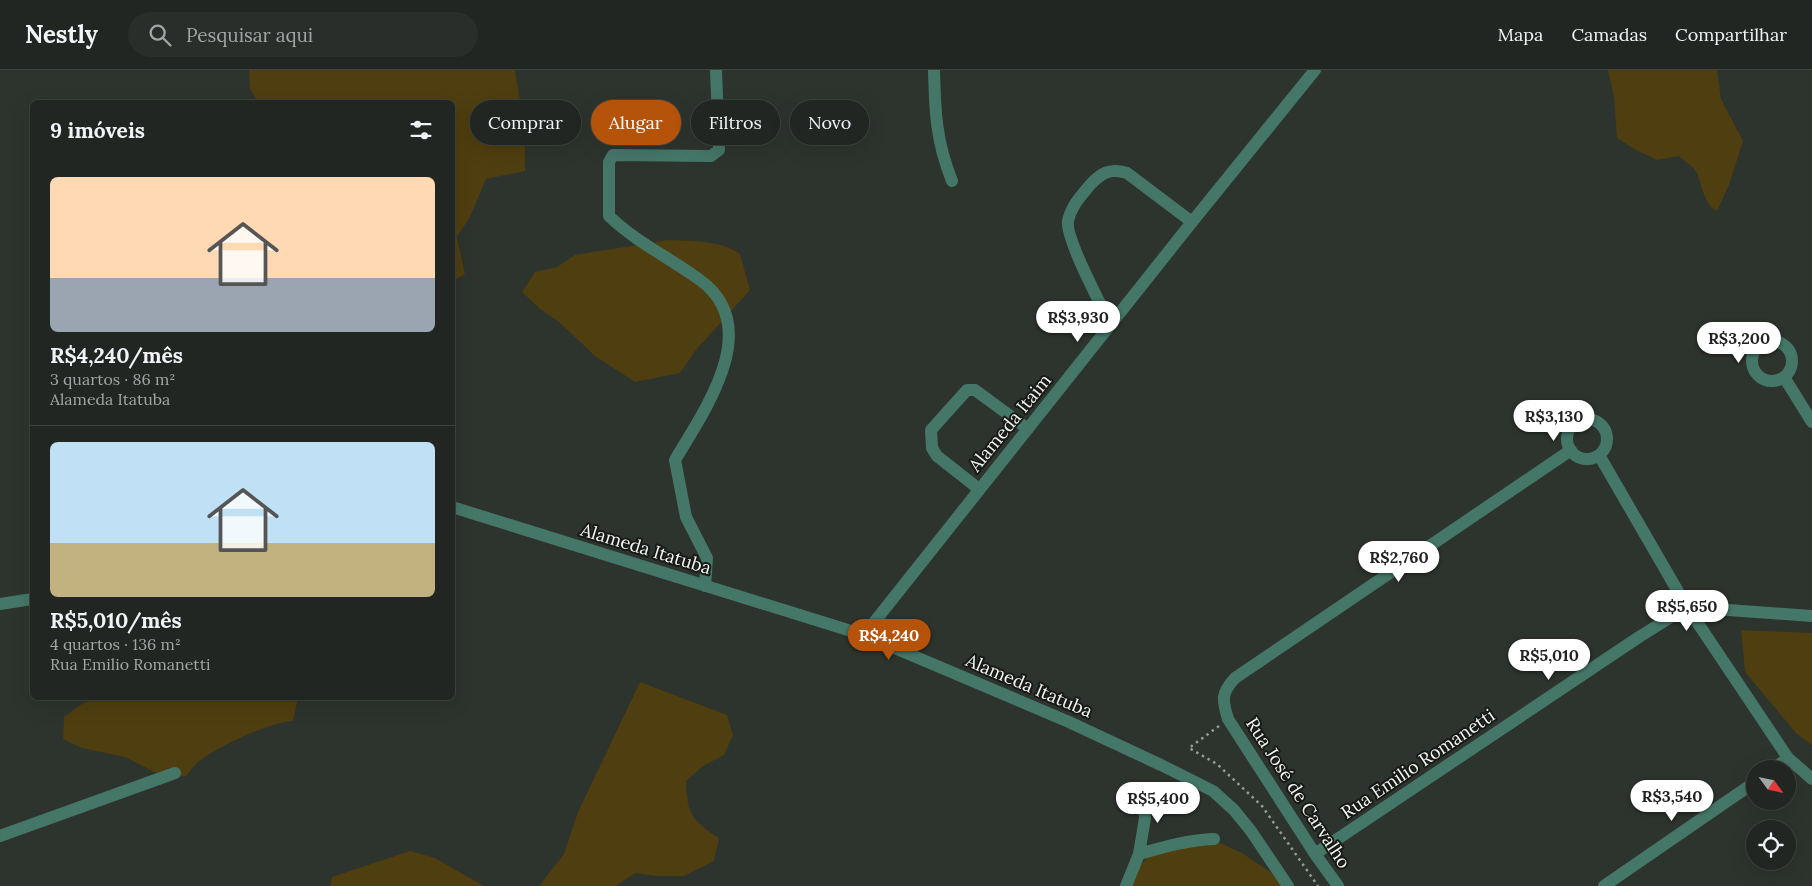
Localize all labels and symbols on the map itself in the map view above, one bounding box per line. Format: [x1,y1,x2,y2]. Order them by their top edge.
pin: R$3,930 [1032,300,1124,343]
pin: R$3,200 [1693,322,1785,364]
street label: Alameda Itaim [963,369,1056,477]
pin: R$3,130 [1508,400,1600,442]
street label: Alameda Itatuba [577,517,714,579]
pin: R$2,760 [1353,540,1445,583]
pin: R$5,650 [1641,590,1733,632]
pin: R$4,240 [843,618,935,661]
pin: R$5,010 [1503,638,1595,681]
street label: Alameda Itatuba [961,648,1096,723]
street label: Rua Emilio Romanetti [1336,704,1499,824]
street label: Rua José de Carvalho [1241,713,1356,873]
north arrow [1746,760,1796,810]
pin: R$3,540 [1626,780,1718,822]
pin: R$5,400 [1112,782,1204,824]

